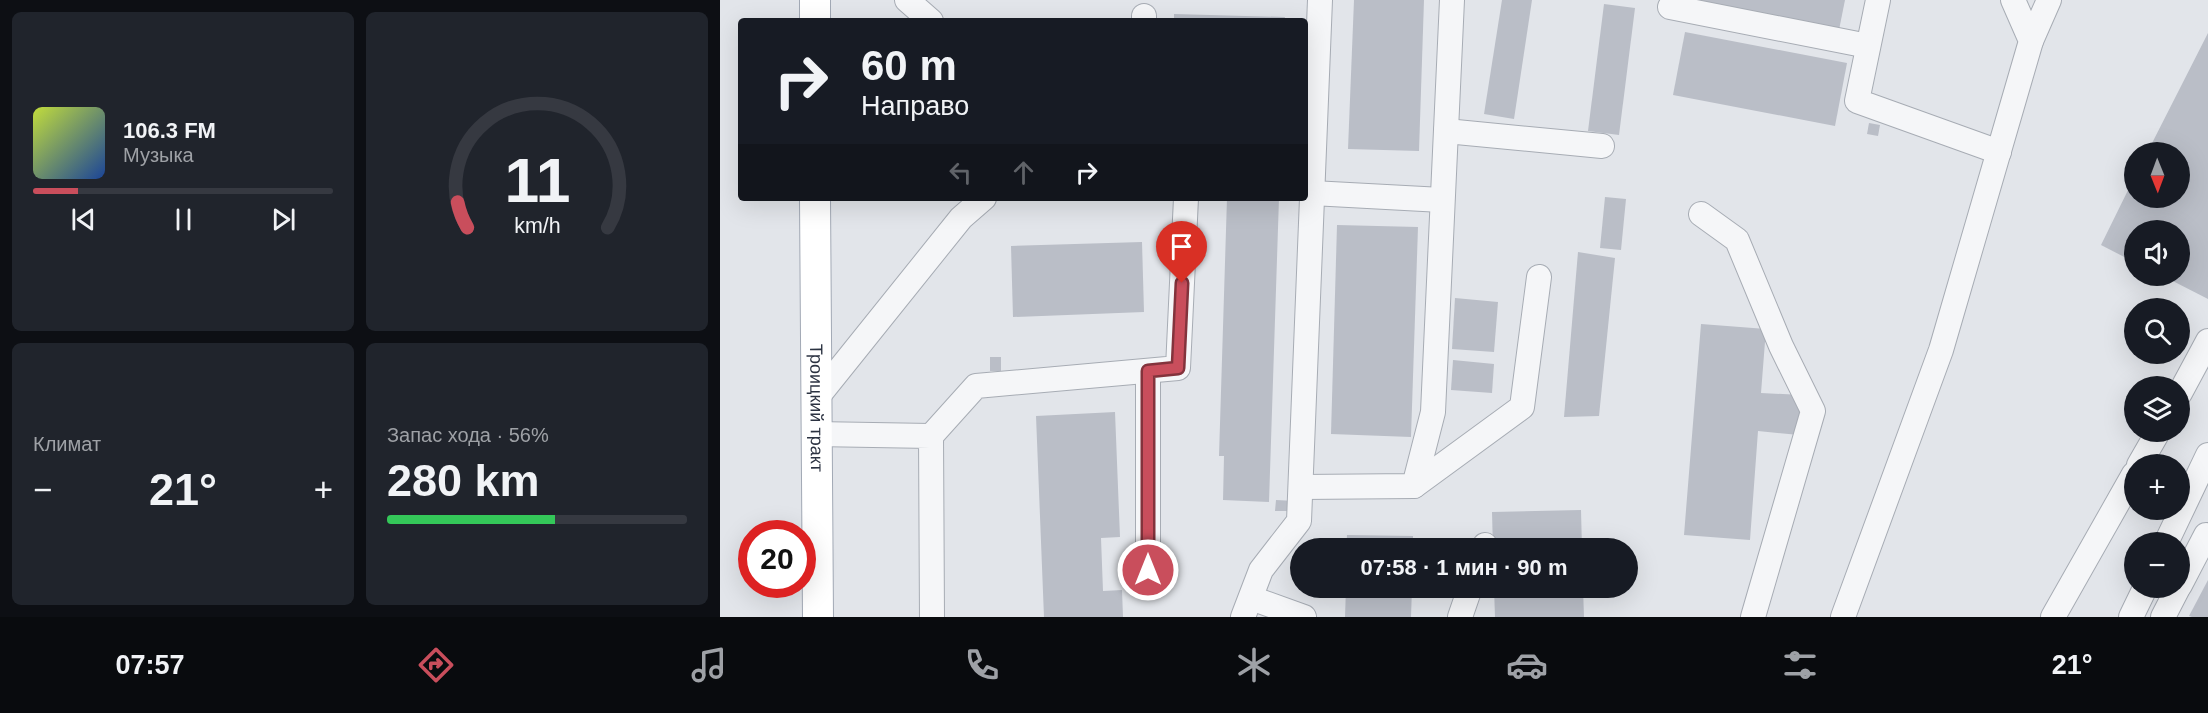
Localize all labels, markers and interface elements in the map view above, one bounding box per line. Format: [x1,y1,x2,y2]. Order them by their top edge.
icon: right [762,42,840,120]
text: 60 m [861,42,957,89]
text: Направо [861,91,969,121]
text: 106.3 FM [123,118,216,143]
north arrow [2124,142,2190,208]
map controls [2124,142,2190,598]
text: Музыка [123,144,194,166]
text: 11 [504,147,570,216]
icon: left [944,156,977,189]
icon: ahead [1007,156,1040,189]
icon: right [1070,156,1103,189]
icon: previous [67,203,100,236]
icon: pause [167,203,200,236]
icon: next [267,203,300,236]
text: km/h [514,215,560,239]
button: sound [2124,220,2190,286]
pin [1156,221,1207,283]
icon: arrive [1165,230,1198,263]
button: search [2124,298,2190,364]
street label: Троицкий тракт [806,344,827,472]
button: layers [2124,376,2190,442]
text: Запас хода · 56% [387,424,549,446]
text: Климат [33,433,101,455]
button: + [2124,454,2190,520]
text: 280 km [387,455,540,506]
text: 21° [149,464,217,515]
text: − [33,471,52,508]
text: + [314,471,333,508]
speed limit sign: 20 [738,520,816,598]
button: − [2124,532,2190,598]
position arrow [1116,538,1180,602]
text: 07:58 · 1 мин · 90 m [1361,555,1567,580]
icon: directions [415,644,457,686]
icon: music [688,644,730,686]
icon: phone [961,644,1003,686]
icon: climate [1233,644,1275,686]
icon: car [1506,644,1548,686]
icon: filters [1779,644,1821,686]
text: 07:57 [115,650,184,680]
text: 21° [2052,650,2093,680]

